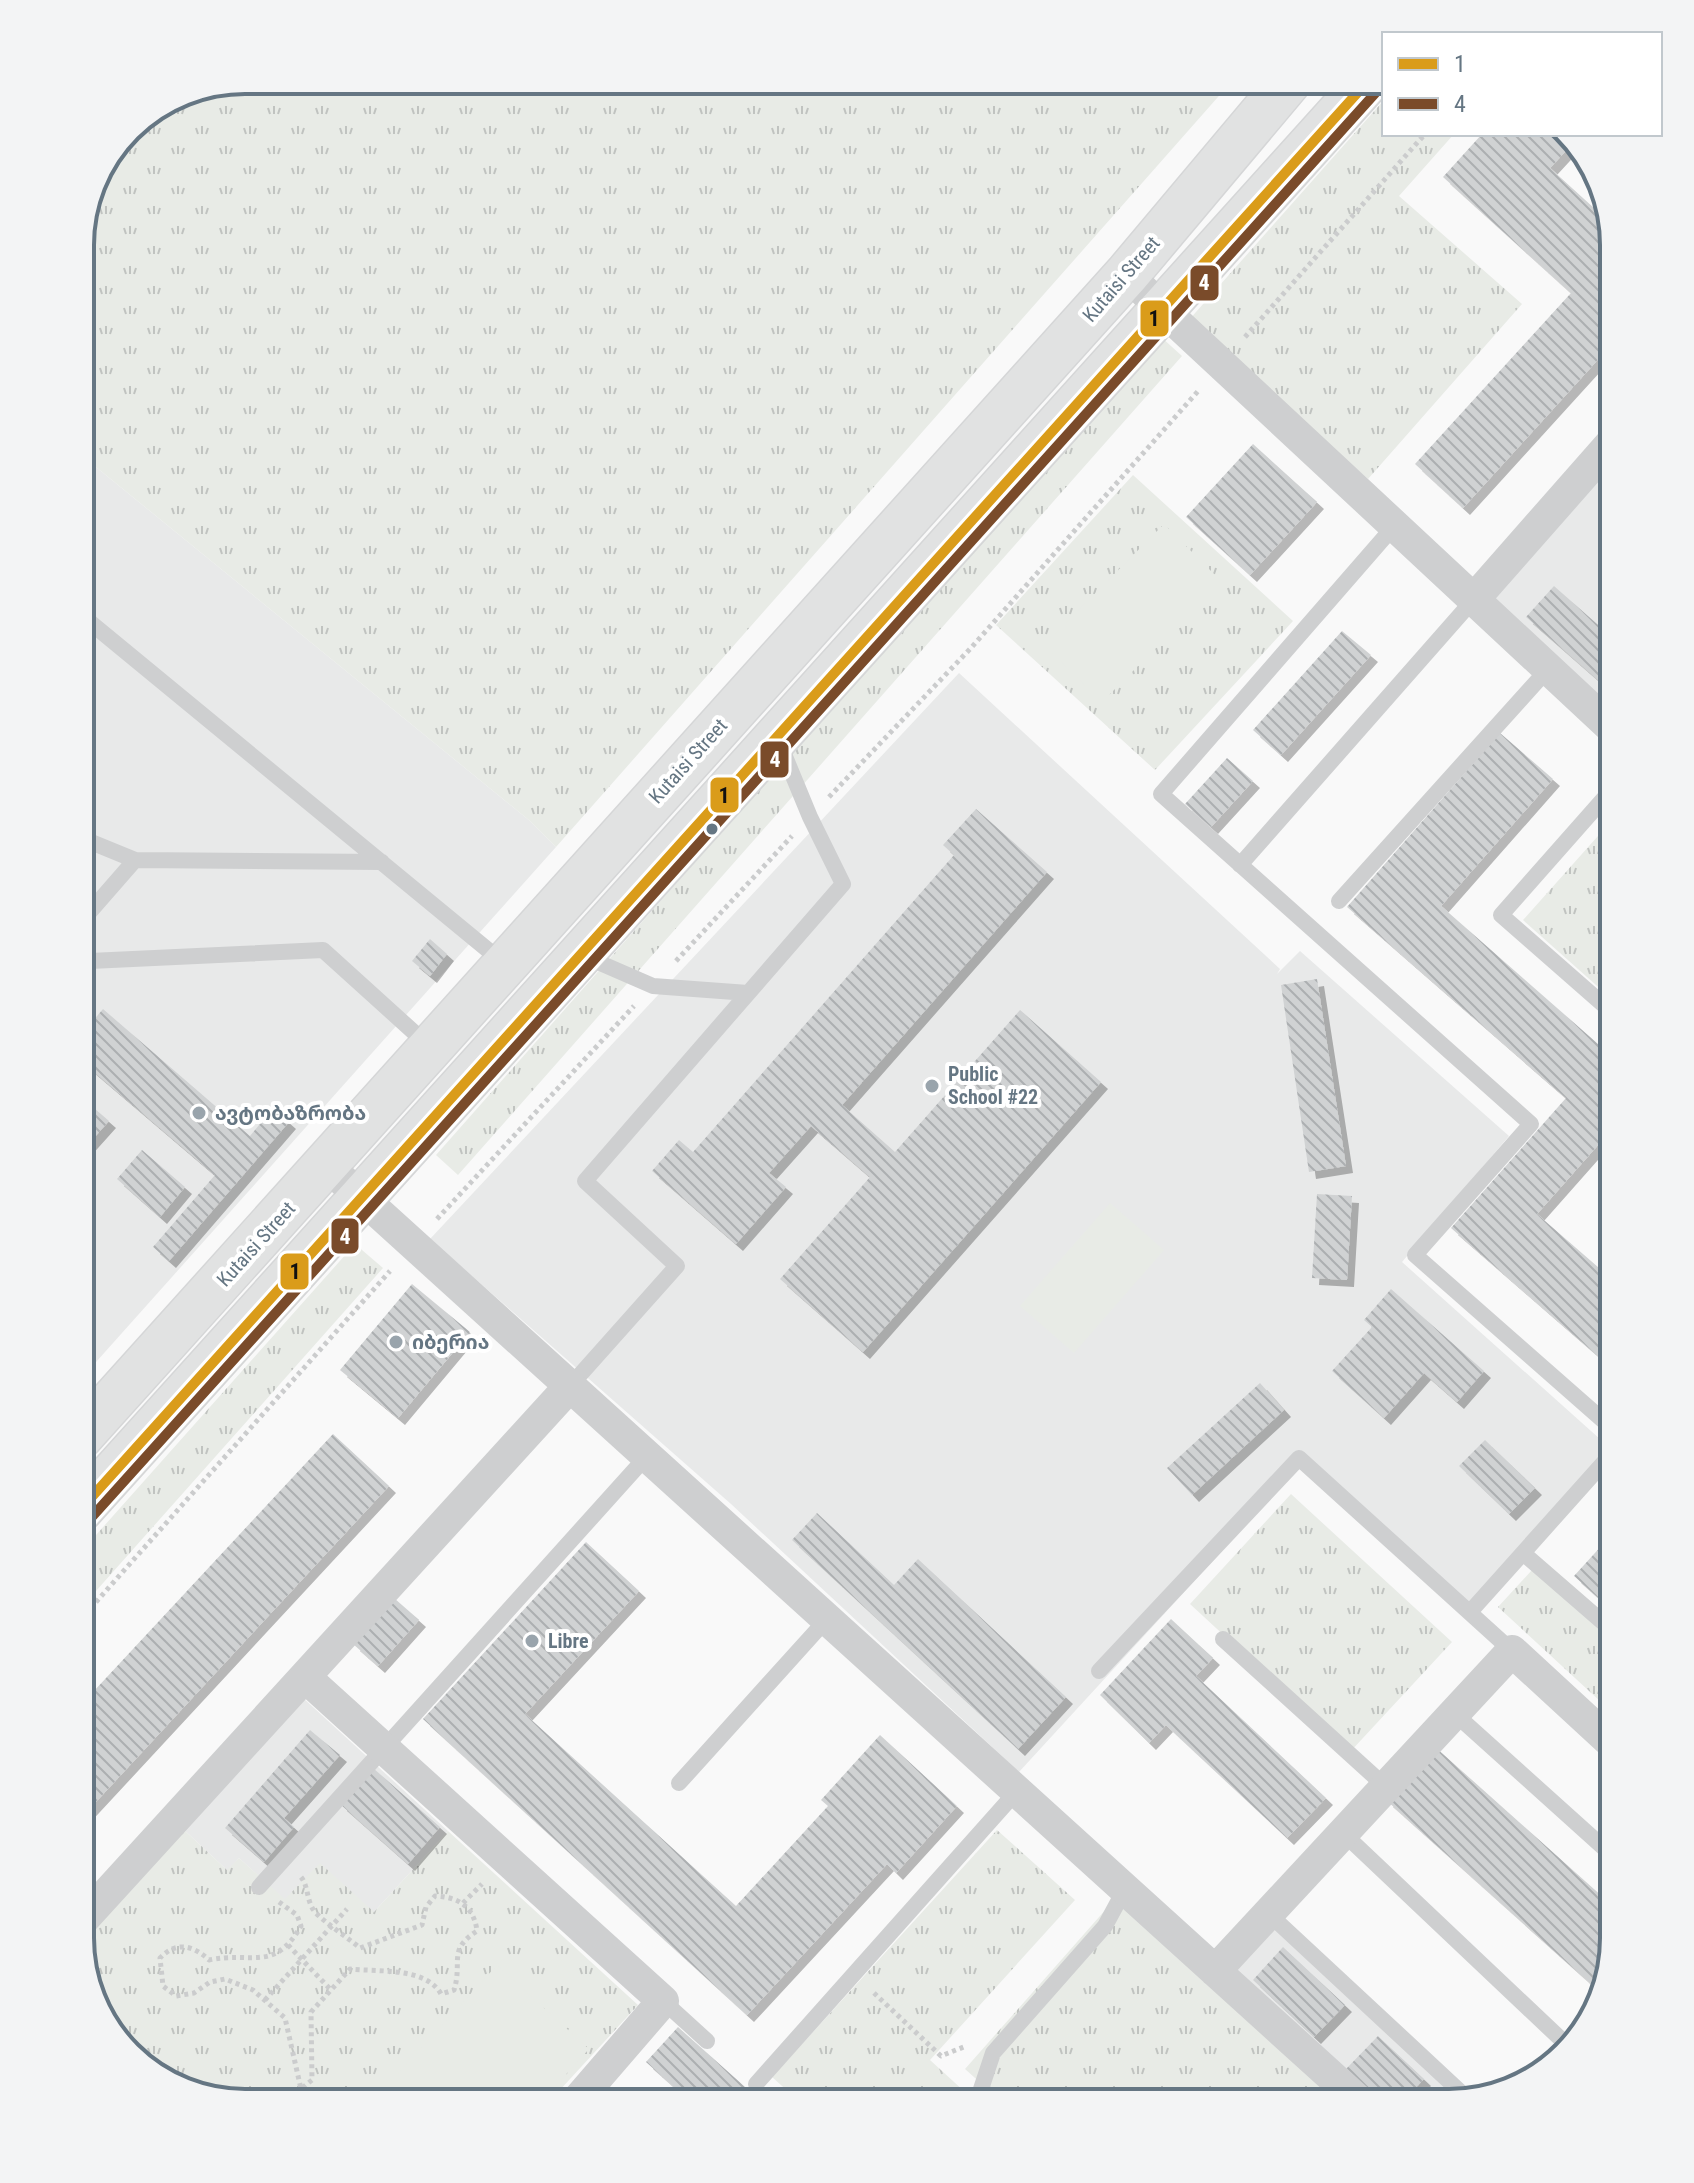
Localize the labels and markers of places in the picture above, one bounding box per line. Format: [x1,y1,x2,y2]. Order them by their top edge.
unlabelled marker [704,821,720,837]
place label: Public School #22 [948,1062,1038,1109]
marker: Public School #22 [923,1077,941,1095]
place label: ავტობაზრობა [215,1101,366,1125]
marker: ავტობაზრობა [190,1104,208,1122]
place label: იბერია [412,1330,489,1354]
marker: იბერია [387,1333,405,1351]
place label: Libre [548,1629,589,1653]
marker: Libre [523,1632,541,1650]

